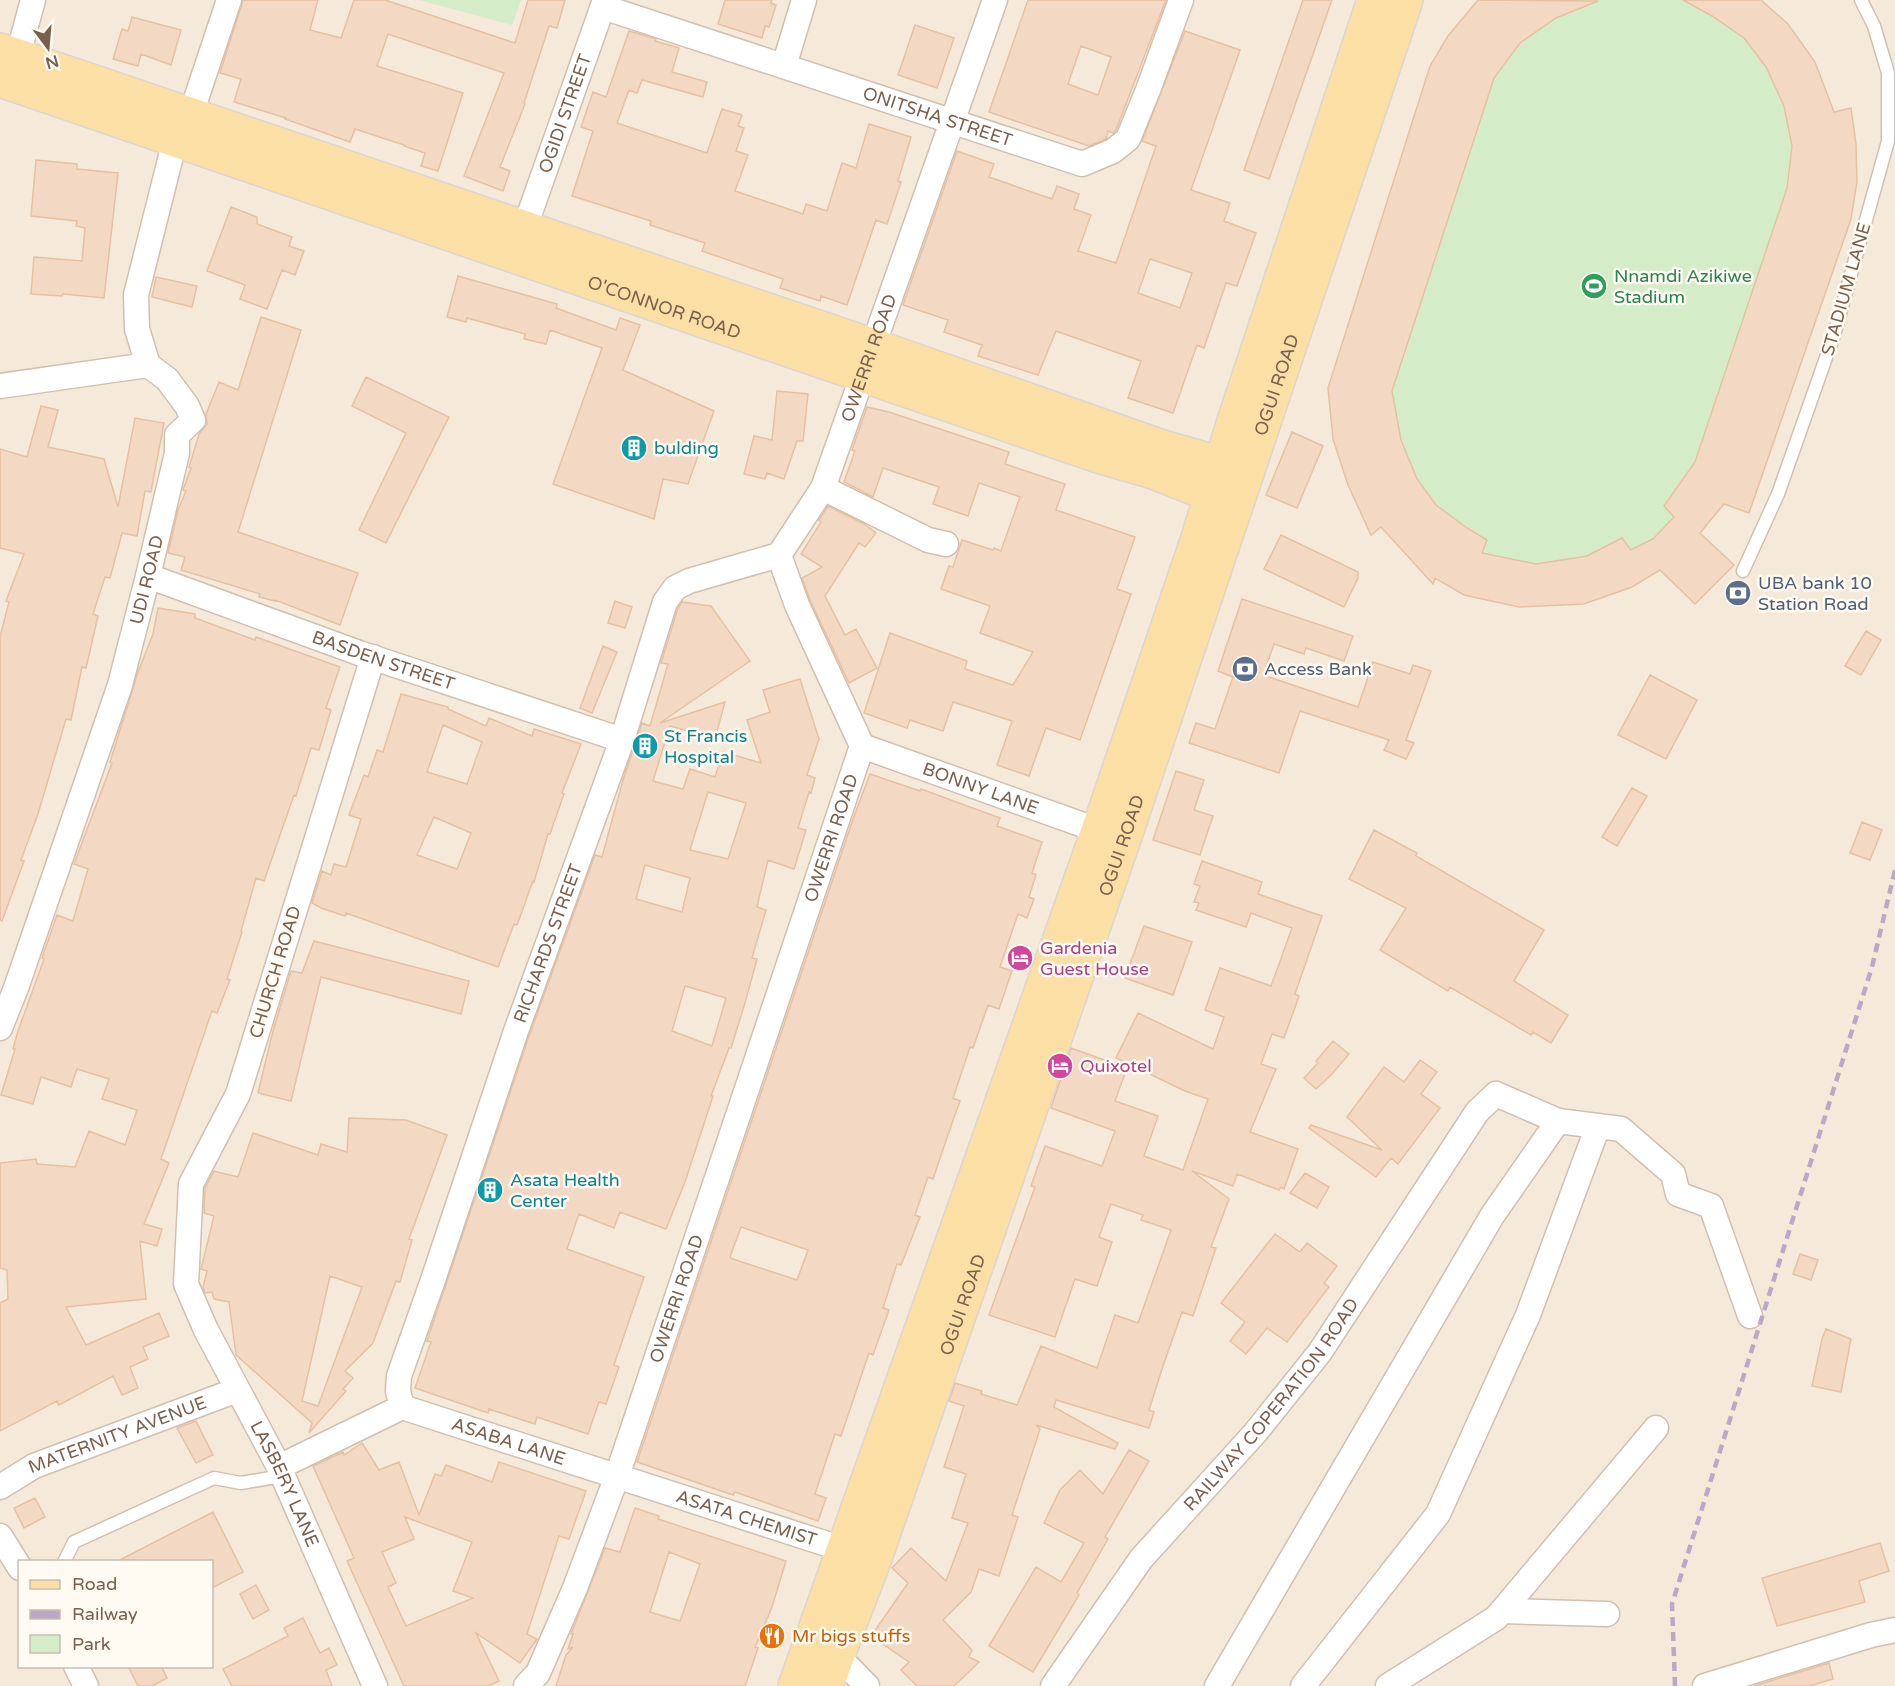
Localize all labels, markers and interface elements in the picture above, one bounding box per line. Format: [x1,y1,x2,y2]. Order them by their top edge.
north arrow [18,18,78,78]
text: N [43,50,61,73]
street label: OGIDI STREET [534,51,596,176]
street label: ONITSHA STREET [860,82,1015,151]
street label: STADIUM LANE [1816,220,1876,358]
place label: Nnamdi Azikiwe Stadium [1614,265,1752,308]
street label: O'CONNOR ROAD [585,271,744,344]
sports icon: Nnamdi Azikiwe Stadium [1579,271,1609,301]
street label: OWERRI ROAD [836,291,901,425]
street label: OGUI ROAD [1249,331,1304,439]
building icon: bulding [619,433,649,463]
place label: bulding [654,437,719,459]
street label: UDI ROAD [125,533,168,627]
place label: UBA bank 10 Station Road [1758,572,1872,615]
bank icon: UBA bank 10 Station Road [1723,578,1753,608]
street label: BASDEN STREET [309,626,457,695]
bank icon: Access Bank [1230,654,1260,684]
place label: Access Bank [1264,658,1372,680]
place label: St Francis Hospital [664,725,747,768]
building icon: St Francis Hospital [630,731,660,761]
street label: BONNY LANE [920,758,1042,819]
street label: OWERRI ROAD [799,771,863,905]
street label: OGUI ROAD [1094,792,1149,899]
street label: RICHARDS STREET [509,861,587,1026]
street label: CHURCH ROAD [244,903,306,1041]
place label: Gardenia Guest House [1040,937,1149,980]
hotel icon: Gardenia Guest House [1005,943,1035,973]
hotel icon: Quixotel [1045,1051,1075,1081]
place label: Quixotel [1080,1055,1152,1077]
place label: Asata Health Center [510,1169,620,1212]
building icon: Asata Health Center [475,1175,505,1205]
street label: OWERRI ROAD [645,1232,708,1366]
street label: OGUI ROAD [935,1251,990,1358]
street label: RAILWAY COPERATION ROAD [1179,1294,1363,1515]
street label: MATERNITY AVENUE [25,1391,210,1478]
street label: ASABA LANE [449,1413,568,1470]
street label: LASBERY LANE [245,1417,324,1550]
street label: ASATA CHEMIST [674,1485,820,1551]
legend [18,1560,213,1668]
text: Road [72,1573,117,1595]
text: Railway [72,1603,138,1625]
restaurant icon: Mr bigs stuffs [757,1621,787,1651]
place label: Mr bigs stuffs [792,1625,910,1647]
text: Park [72,1633,111,1655]

